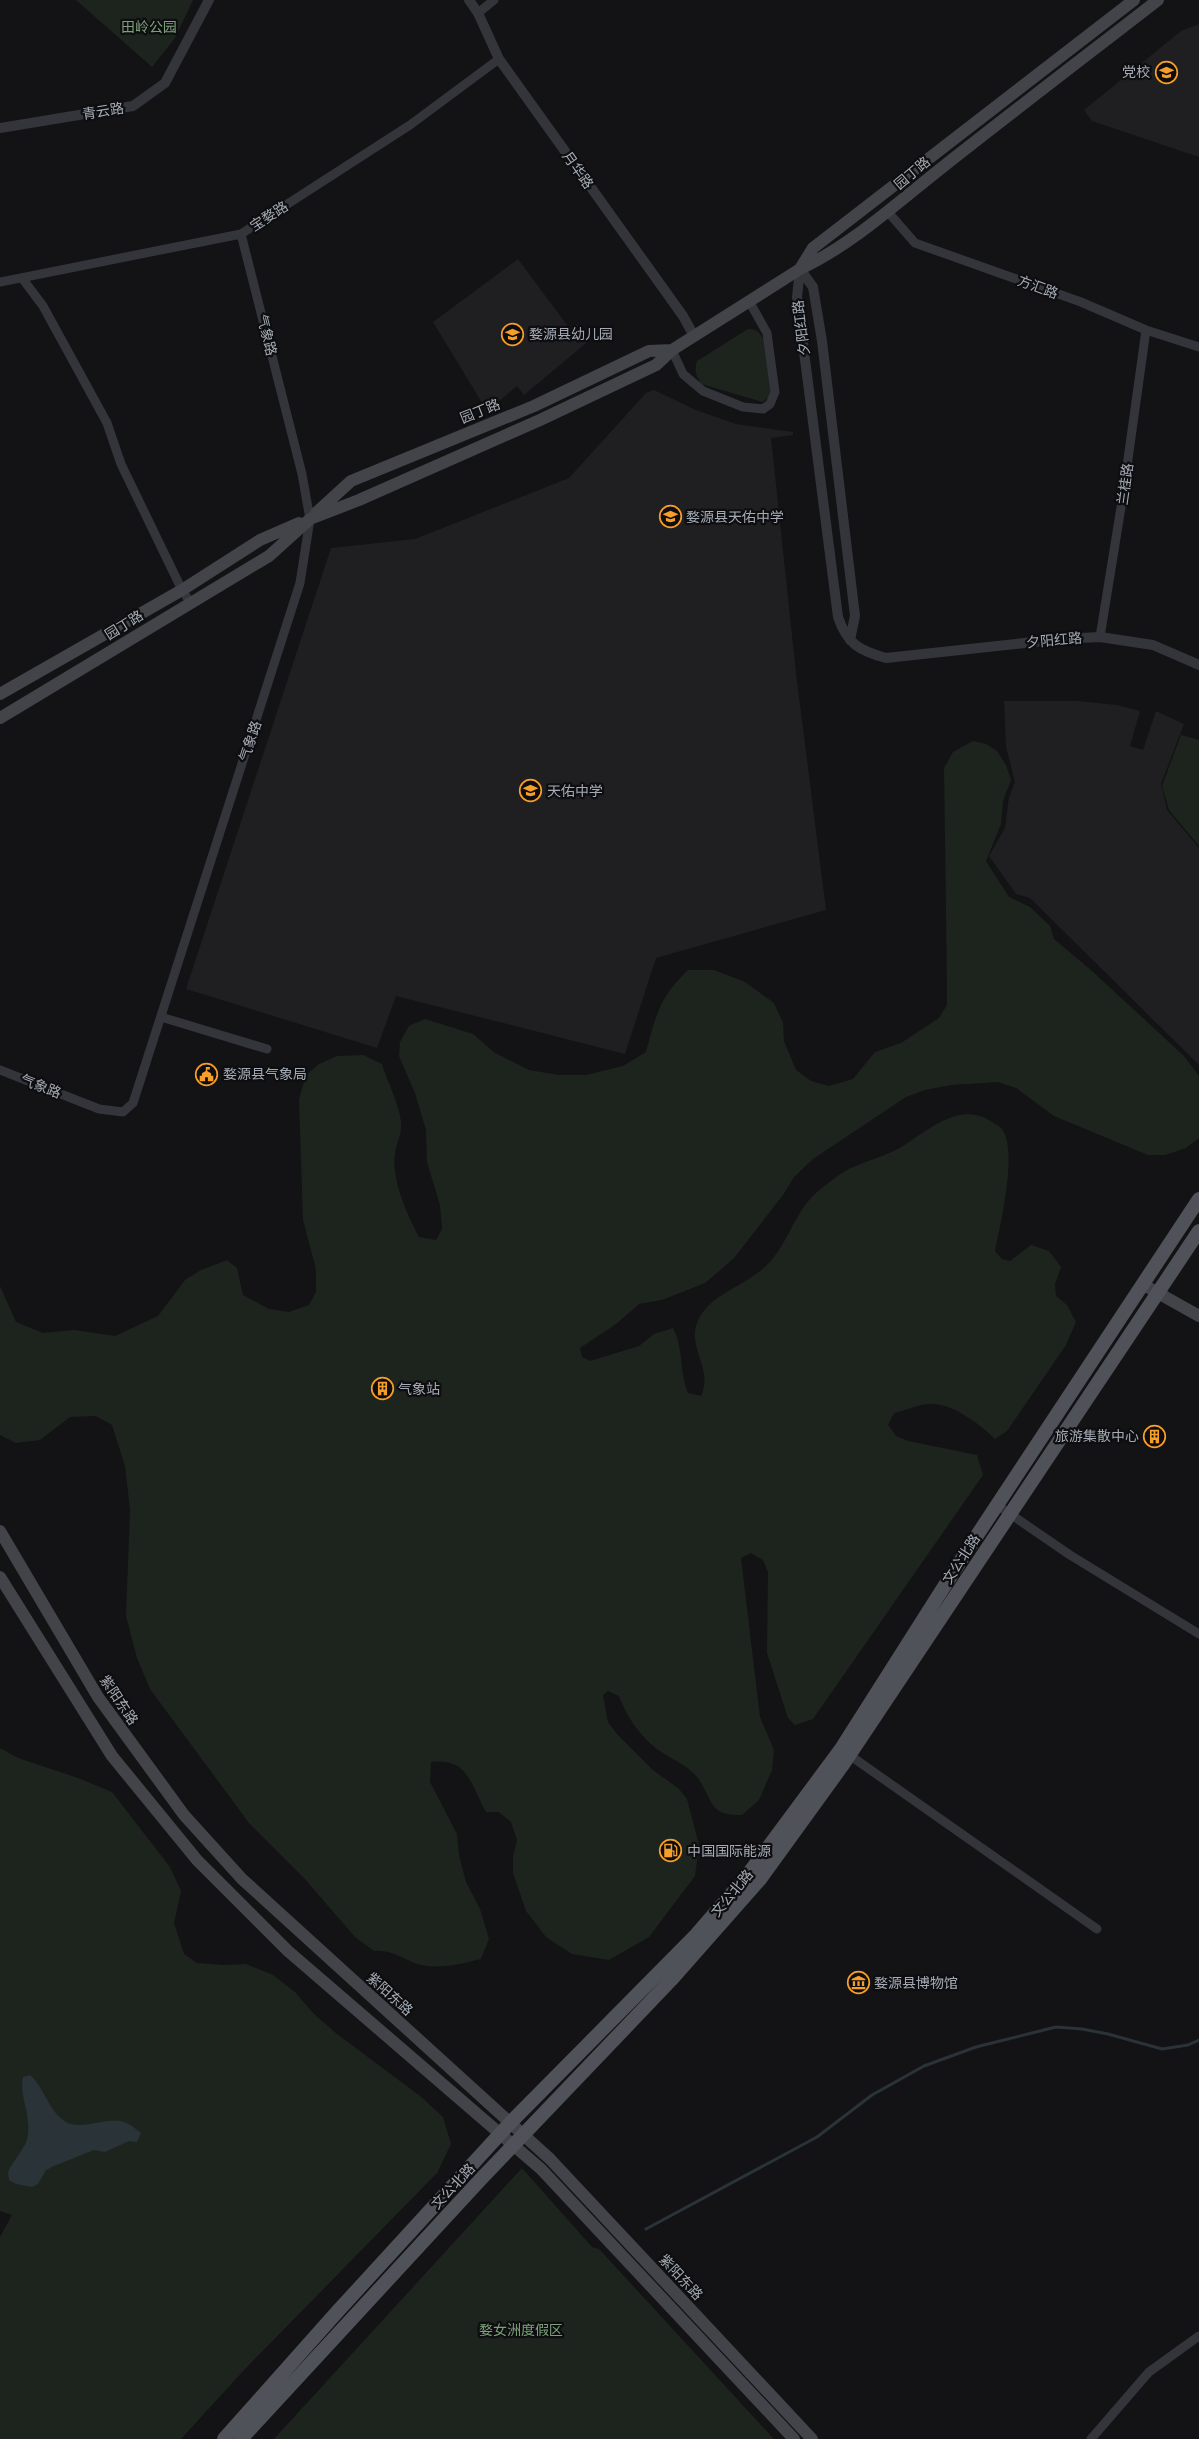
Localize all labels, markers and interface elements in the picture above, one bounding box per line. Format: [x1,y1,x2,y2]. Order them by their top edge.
park label: 田岭公园 [121,18,177,36]
school or university icon: 党校 [1154,60,1178,84]
place label: 党校 [1122,63,1150,81]
street label: 青云路 [81,99,125,123]
street label: 月华路 [559,148,597,192]
street label: 园丁路 [890,153,934,193]
street label: 宝婺路 [246,197,292,235]
street label: 方汇路 [1015,271,1061,303]
street label: 夕阳红路 [789,299,813,357]
street label: 气象路 [253,312,281,358]
school or university icon: 婺源县幼儿园 [501,322,525,346]
place label: 婺源县幼儿园 [529,325,613,343]
street label: 园丁路 [457,395,503,427]
street label: 兰桂路 [1113,462,1137,506]
school or university icon: 婺源县天佑中学 [658,505,682,529]
place label: 婺源县天佑中学 [686,508,784,526]
street label: 园丁路 [101,606,147,644]
street label: 夕阳红路 [1025,629,1083,651]
street label: 气象路 [235,718,265,764]
school or university icon: 天佑中学 [519,779,543,803]
place label: 天佑中学 [547,782,603,800]
public building icon: 婺源县气象局 [195,1062,219,1086]
place label: 婺源县气象局 [223,1065,307,1083]
street label: 气象路 [18,1070,64,1102]
building icon: 气象站 [370,1377,394,1401]
place label: 气象站 [398,1380,440,1398]
building icon: 旅游集散中心 [1143,1424,1167,1448]
place label: 旅游集散中心 [1055,1427,1139,1445]
street label: 文公北路 [938,1531,984,1587]
street label: 紫阳东路 [96,1672,142,1728]
fuel station icon: 中国国际能源 [659,1839,683,1863]
place label: 中国国际能源 [687,1842,771,1860]
street label: 文公北路 [707,1866,757,1920]
street label: 紫阳东路 [363,1969,417,2019]
museum icon: 婺源县博物馆 [846,1971,870,1995]
place label: 婺源县博物馆 [874,1974,958,1992]
street label: 文公北路 [427,2159,479,2213]
street label: 紫阳东路 [655,2250,707,2304]
park label: 婺女洲度假区 [479,2321,563,2339]

